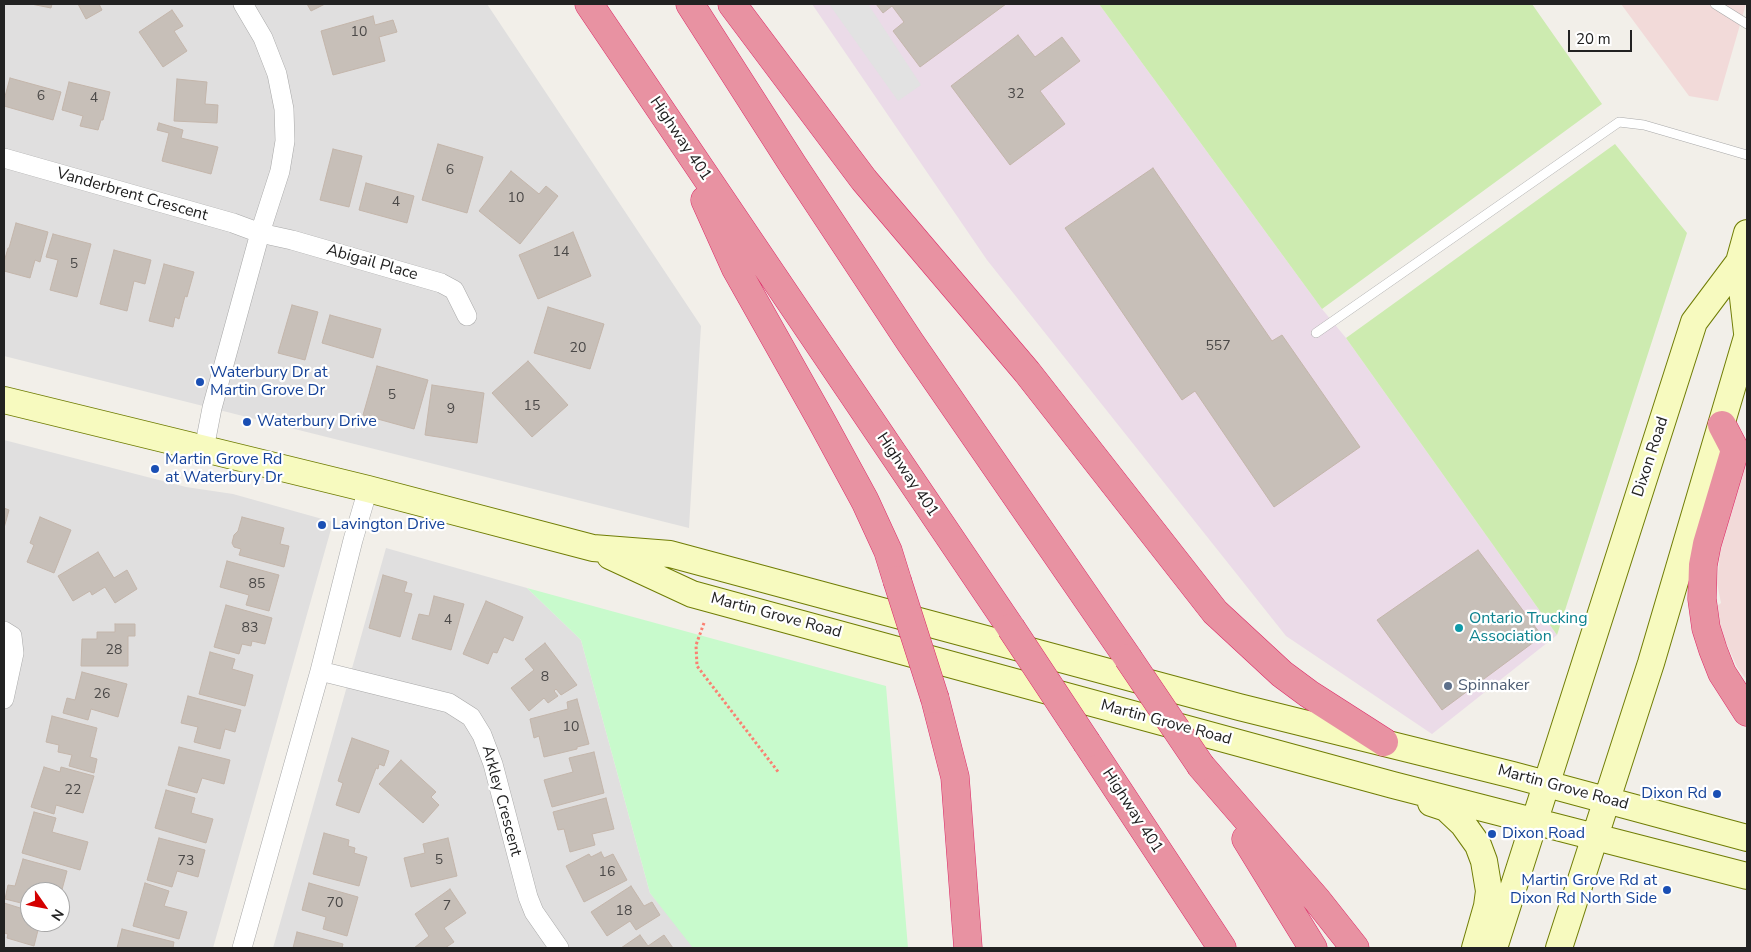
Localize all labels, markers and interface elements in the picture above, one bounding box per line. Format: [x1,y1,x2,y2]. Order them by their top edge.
scale bar [1571,20,1635,52]
house number: 10 [351,25,367,41]
text: 20 m [1576,29,1611,49]
house number: 32 [1008,87,1024,103]
house number: 6 [37,89,45,105]
house number: 4 [90,91,98,107]
street label: Highway 401 [645,93,715,185]
house number: 6 [446,163,454,179]
street label: Vanderbrent Crescent [54,164,210,226]
house number: 10 [508,191,524,207]
house number: 4 [392,195,400,211]
street label: Abigail Place [324,241,420,285]
house number: 14 [553,245,569,261]
house number: 5 [70,257,78,273]
house number: 557 [1205,339,1231,355]
house number: 20 [570,341,586,357]
place label: Waterbury Dr at Martin Grove Dr [210,363,328,401]
marker: Waterbury Dr at Martin Grove Dr [194,376,206,388]
house number: 5 [388,388,396,404]
house number: 15 [524,399,540,415]
house number: 9 [447,402,455,418]
place label: Waterbury Drive [257,412,377,432]
street label: Dixon Road [1629,415,1673,499]
marker: Waterbury Drive [241,416,253,428]
street label: Highway 401 [872,429,942,521]
place label: Martin Grove Rd at Waterbury Dr [165,450,283,488]
marker: Martin Grove Rd at Waterbury Dr [149,463,161,475]
place label: Lavington Drive [332,515,445,535]
marker: Lavington Drive [316,519,328,531]
house number: 85 [249,577,265,593]
street label: Martin Grove Road [708,589,844,643]
place label: Ontario Trucking Association [1469,609,1588,647]
house number: 4 [444,613,452,629]
house number: 83 [242,621,258,637]
marker: Ontario Trucking Association [1453,622,1465,634]
house number: 28 [106,643,122,659]
house number: 8 [541,670,549,686]
place label: Spinnaker [1458,676,1530,696]
marker: Spinnaker [1442,680,1454,692]
house number: 26 [94,687,110,703]
street label: Martin Grove Road [1098,696,1234,750]
house number: 10 [563,720,579,736]
street label: Arkley Crescent [477,744,525,858]
street label: Martin Grove Road [1495,761,1631,815]
street label: Highway 401 [1098,765,1166,857]
house number: 22 [65,783,81,799]
place label: Dixon Rd [1641,784,1707,804]
marker: Dixon Rd [1711,788,1723,800]
place label: Dixon Road [1502,824,1585,844]
marker: Dixon Road [1486,828,1498,840]
house number: 5 [435,853,443,869]
house number: 73 [178,854,194,870]
house number: 16 [599,865,615,881]
place label: Martin Grove Rd at Dixon Rd North Side [1510,871,1657,909]
north arrow [20,882,70,932]
marker: Martin Grove Rd at Dixon Rd North Side [1661,884,1673,896]
house number: 70 [327,896,343,912]
house number: 7 [443,899,451,915]
house number: 18 [616,904,632,920]
text: N [46,905,68,924]

